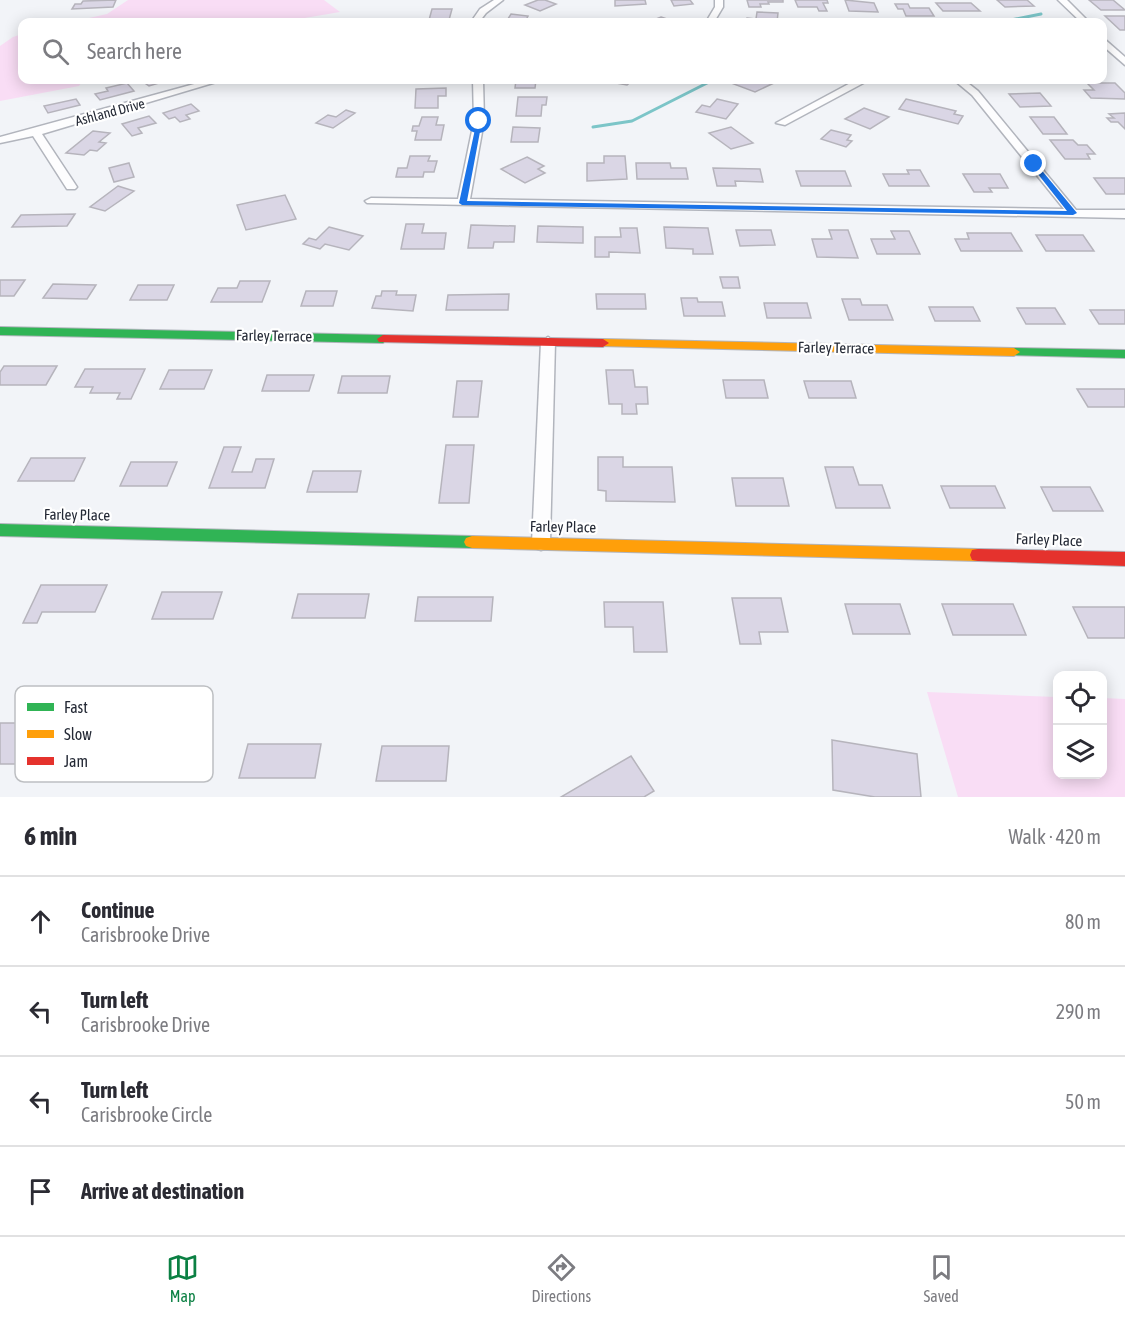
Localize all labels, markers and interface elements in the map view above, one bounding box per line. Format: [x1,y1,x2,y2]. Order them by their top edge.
search box [18,18,1107,84]
icon: search [39,35,72,68]
text: Search here [87,38,182,64]
street label: Ashland Drive [73,95,147,129]
route start [465,107,491,133]
route end [1020,150,1046,176]
street label: Farley Terrace [236,326,312,345]
street label: Farley Terrace [798,338,874,357]
street label: Farley Place [44,505,111,524]
street label: Farley Place [530,517,597,536]
street label: Farley Place [1015,530,1083,549]
map controls [1053,671,1107,779]
button: locate [1053,671,1107,725]
legend [15,686,213,782]
text: Fast [64,698,88,716]
text: Slow [64,725,92,743]
button: layers [1053,725,1107,779]
text: Jam [64,752,88,770]
text: 6 min [24,821,77,851]
text: Walk · 420 m [1009,825,1101,848]
text: Continue [81,897,155,923]
icon: ahead [24,905,57,938]
text: 80 m [1065,910,1101,933]
text: Carisbrooke Drive [81,923,210,946]
text: Turn left [81,987,148,1013]
icon: left [24,995,57,1028]
text: 290 m [1056,1000,1101,1023]
text: Carisbrooke Drive [81,1013,210,1036]
text: Turn left [81,1077,148,1103]
icon: left [24,1085,57,1118]
text: 50 m [1065,1090,1101,1113]
text: Carisbrooke Circle [81,1103,212,1126]
icon: arrive [24,1175,57,1208]
text: Arrive at destination [81,1178,244,1204]
tab: Map [166,1251,199,1305]
tab: Directions [531,1251,591,1305]
tab: Saved [923,1251,959,1305]

